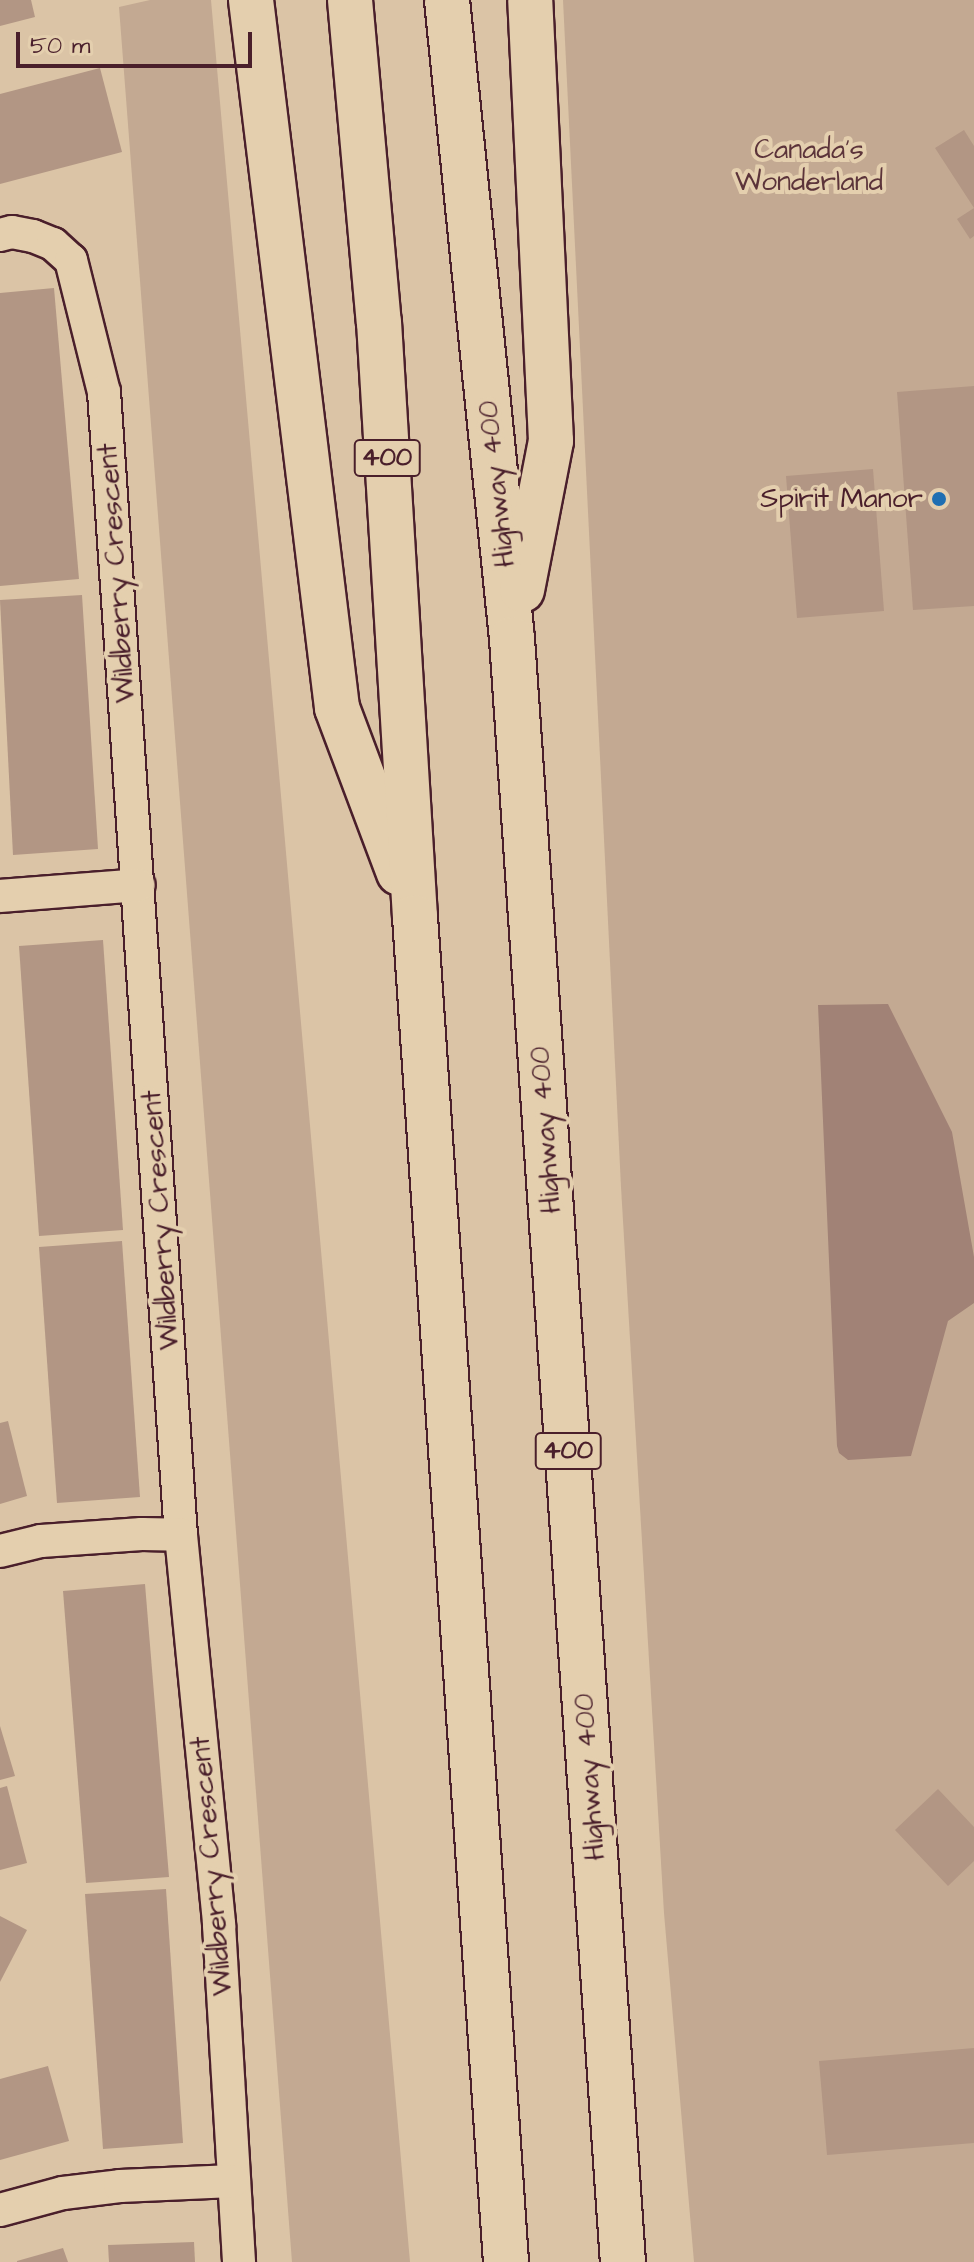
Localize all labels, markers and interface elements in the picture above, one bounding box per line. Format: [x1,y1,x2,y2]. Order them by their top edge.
scale bar [20,16,256,66]
text: 50 m [30,29,90,63]
park label: Canada's Wonderland [735,133,883,199]
street label: Highway 400 [472,399,522,569]
road number: 400 [353,436,421,480]
street label: Wildberry Crescent [91,442,143,704]
place label: Spirit Manor [760,482,923,516]
marker: Spirit Manor [930,490,948,508]
street label: Highway 400 [523,1045,569,1215]
street label: Wildberry Crescent [135,1089,187,1351]
road number: 400 [534,1429,602,1473]
street label: Highway 400 [567,1692,613,1862]
street label: Wildberry Crescent [184,1735,240,1997]

